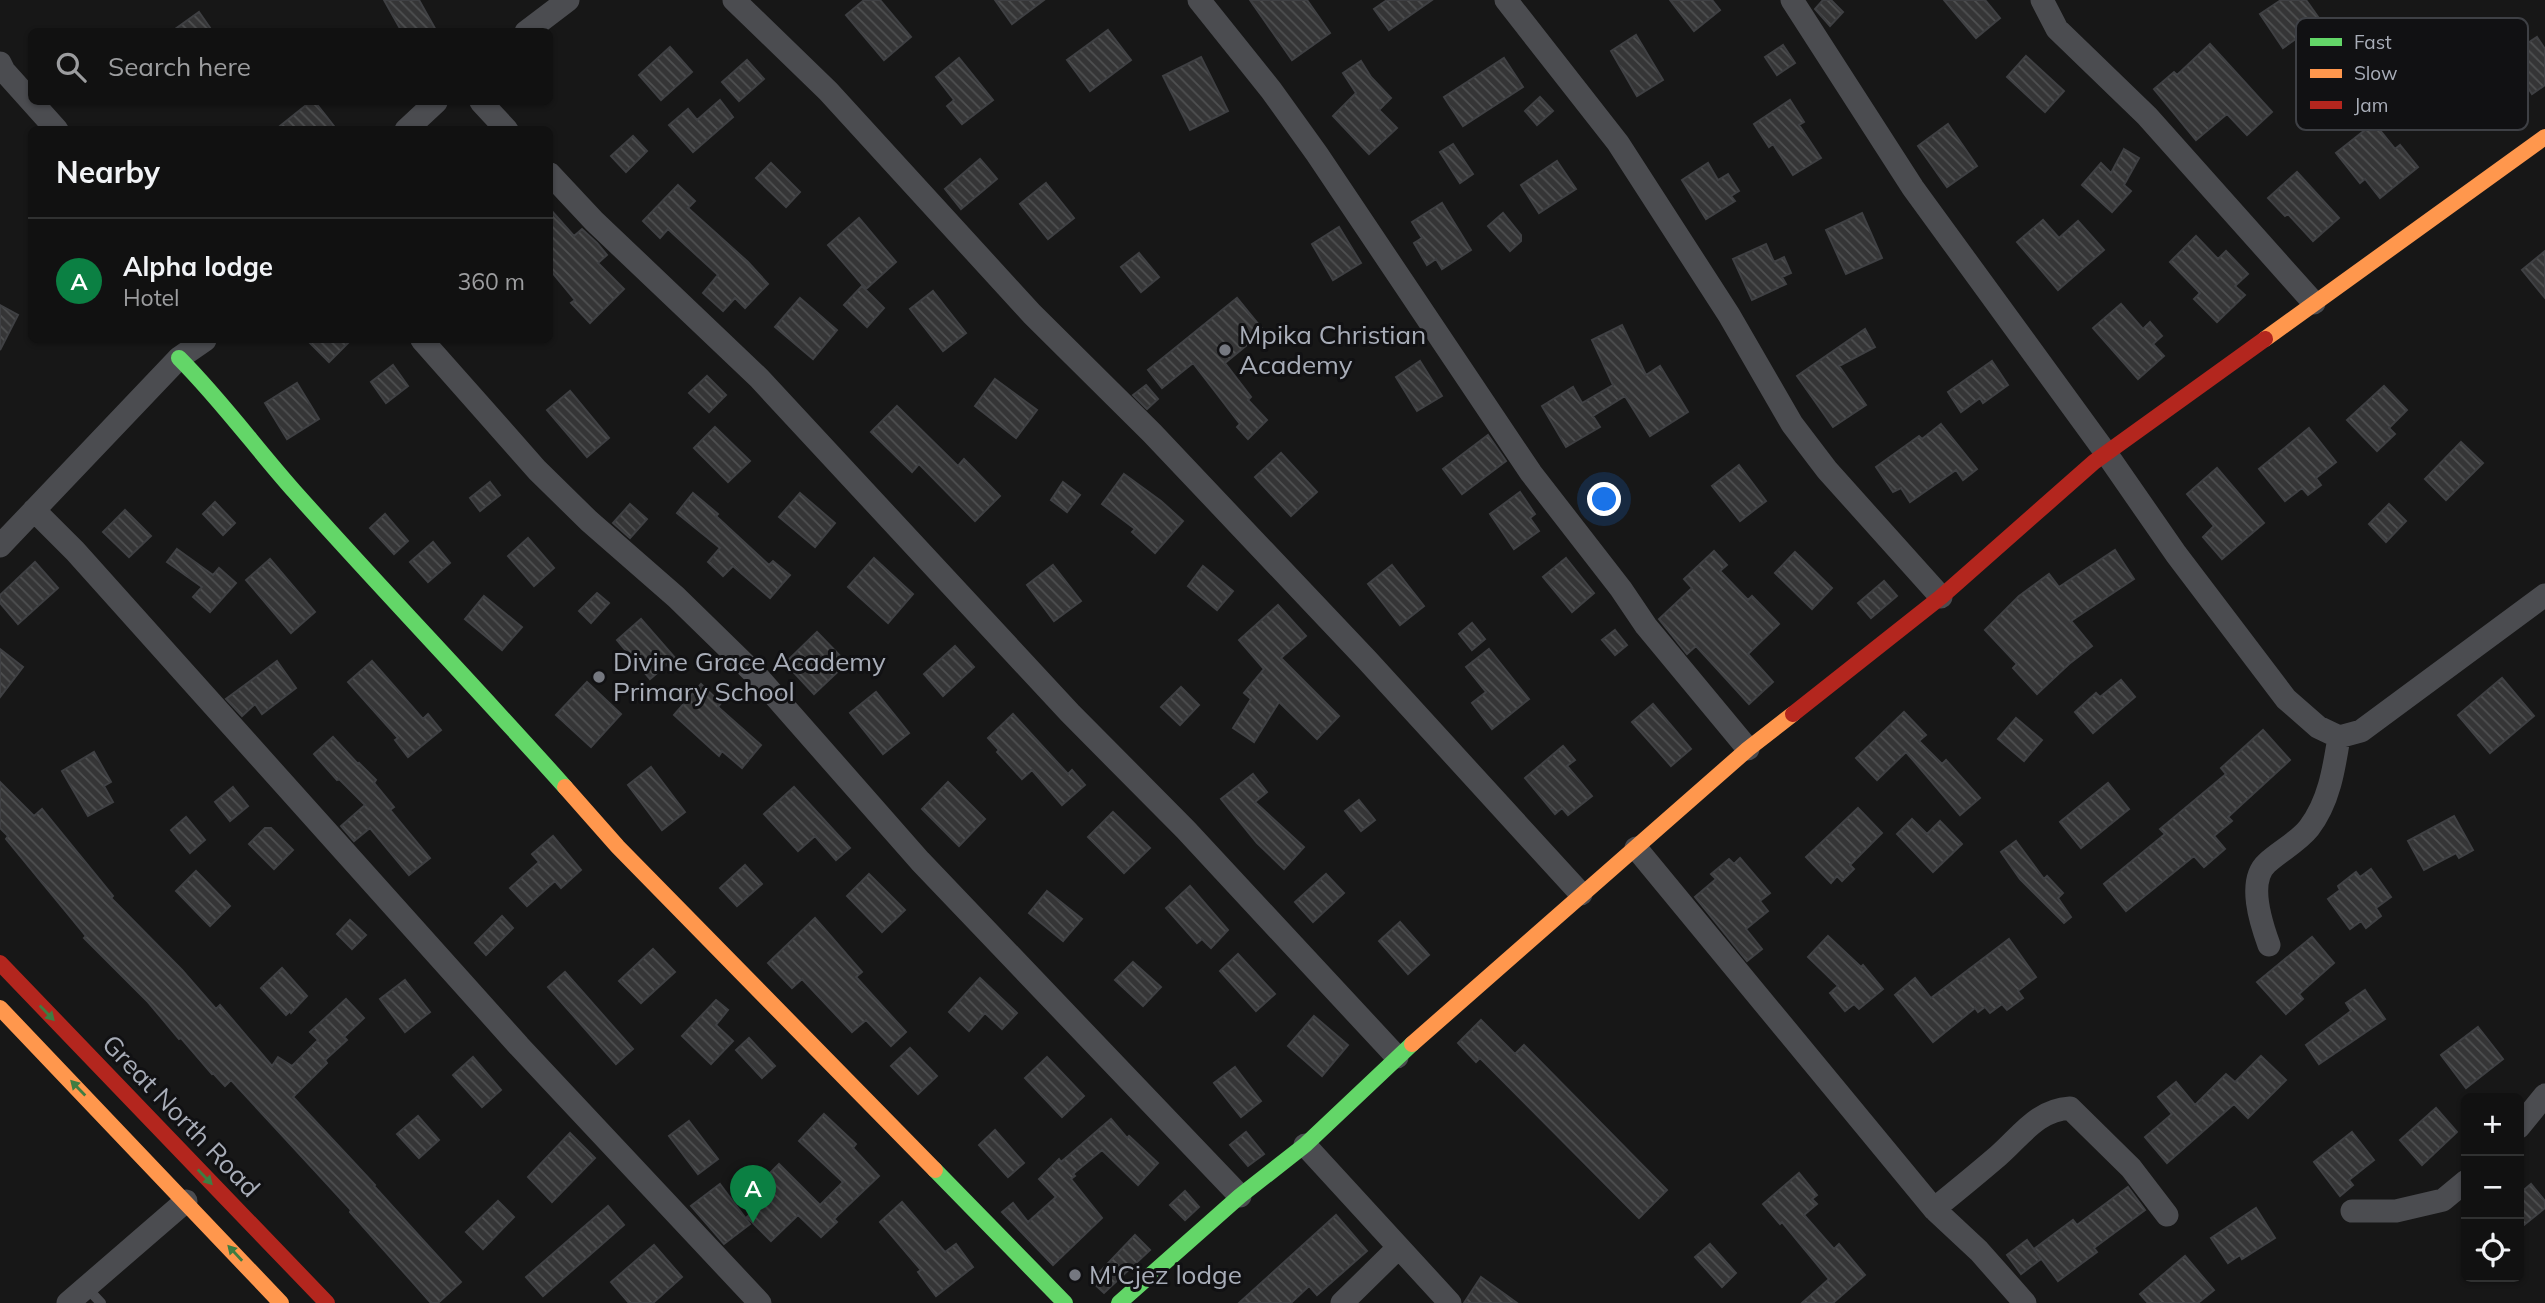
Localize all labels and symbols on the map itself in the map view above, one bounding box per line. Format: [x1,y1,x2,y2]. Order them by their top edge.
legend [2296,18,2528,130]
text: Fast [2354,30,2392,54]
text: Slow [2354,61,2398,85]
text: Jam [2354,93,2388,117]
place label: Mpika Christian Academy [1239,318,1426,381]
marker: Mpika Christian Academy [1217,342,1233,358]
your location [1587,482,1621,516]
place label: Divine Grace Academy Primary School [613,645,886,708]
marker: Divine Grace Academy Primary School [591,669,607,685]
one-way arrow [39,1004,55,1021]
street label: Great North Road [95,1028,267,1204]
one-way arrow [70,1080,86,1097]
pin: A [730,1165,776,1223]
one-way arrow [196,1168,212,1185]
one-way arrow [227,1245,243,1262]
place label: M'Cjez lodge [1089,1258,1242,1291]
marker: M'Cjez lodge [1067,1267,1083,1283]

